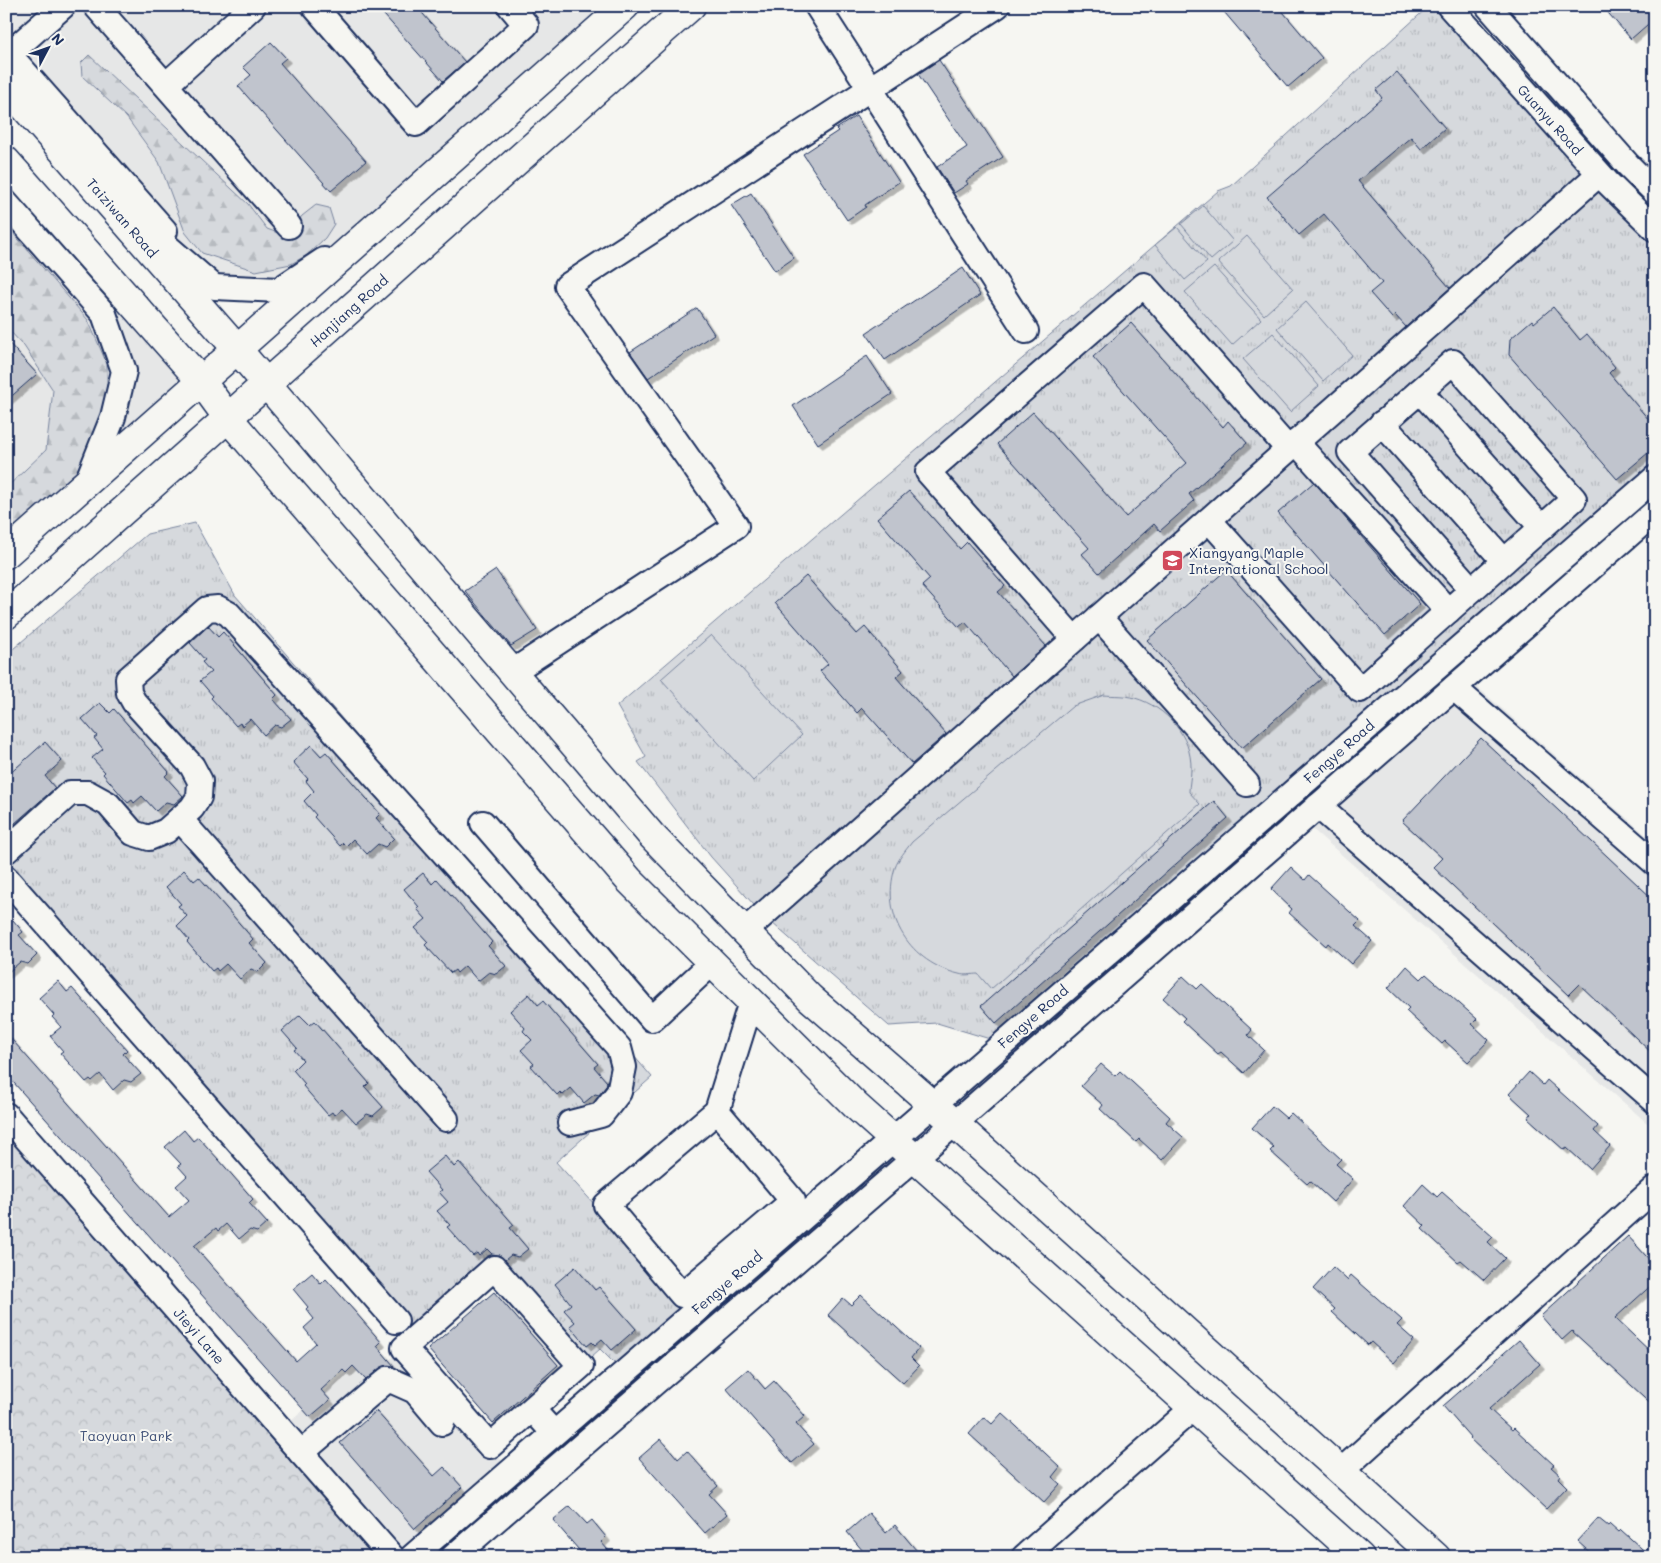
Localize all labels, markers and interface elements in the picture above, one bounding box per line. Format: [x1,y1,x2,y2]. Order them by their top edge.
north arrow [22,22,72,72]
text: N [48,29,69,49]
street label: Guanyu Road [1514,80,1587,159]
street label: Taiziwan Road [83,174,162,262]
street label: Hanjiang Road [305,270,392,351]
place label: Xiangyang Maple International School [1189,543,1329,578]
school or university icon: Xiangyang Maple International School [1161,549,1185,573]
street label: Fengye Road [1299,716,1378,788]
street label: Fengye Road [993,981,1072,1053]
street label: Fengye Road [687,1247,766,1319]
street label: Jieyi Lane [170,1303,229,1368]
park label: Taoyuan Park [80,1426,172,1445]

